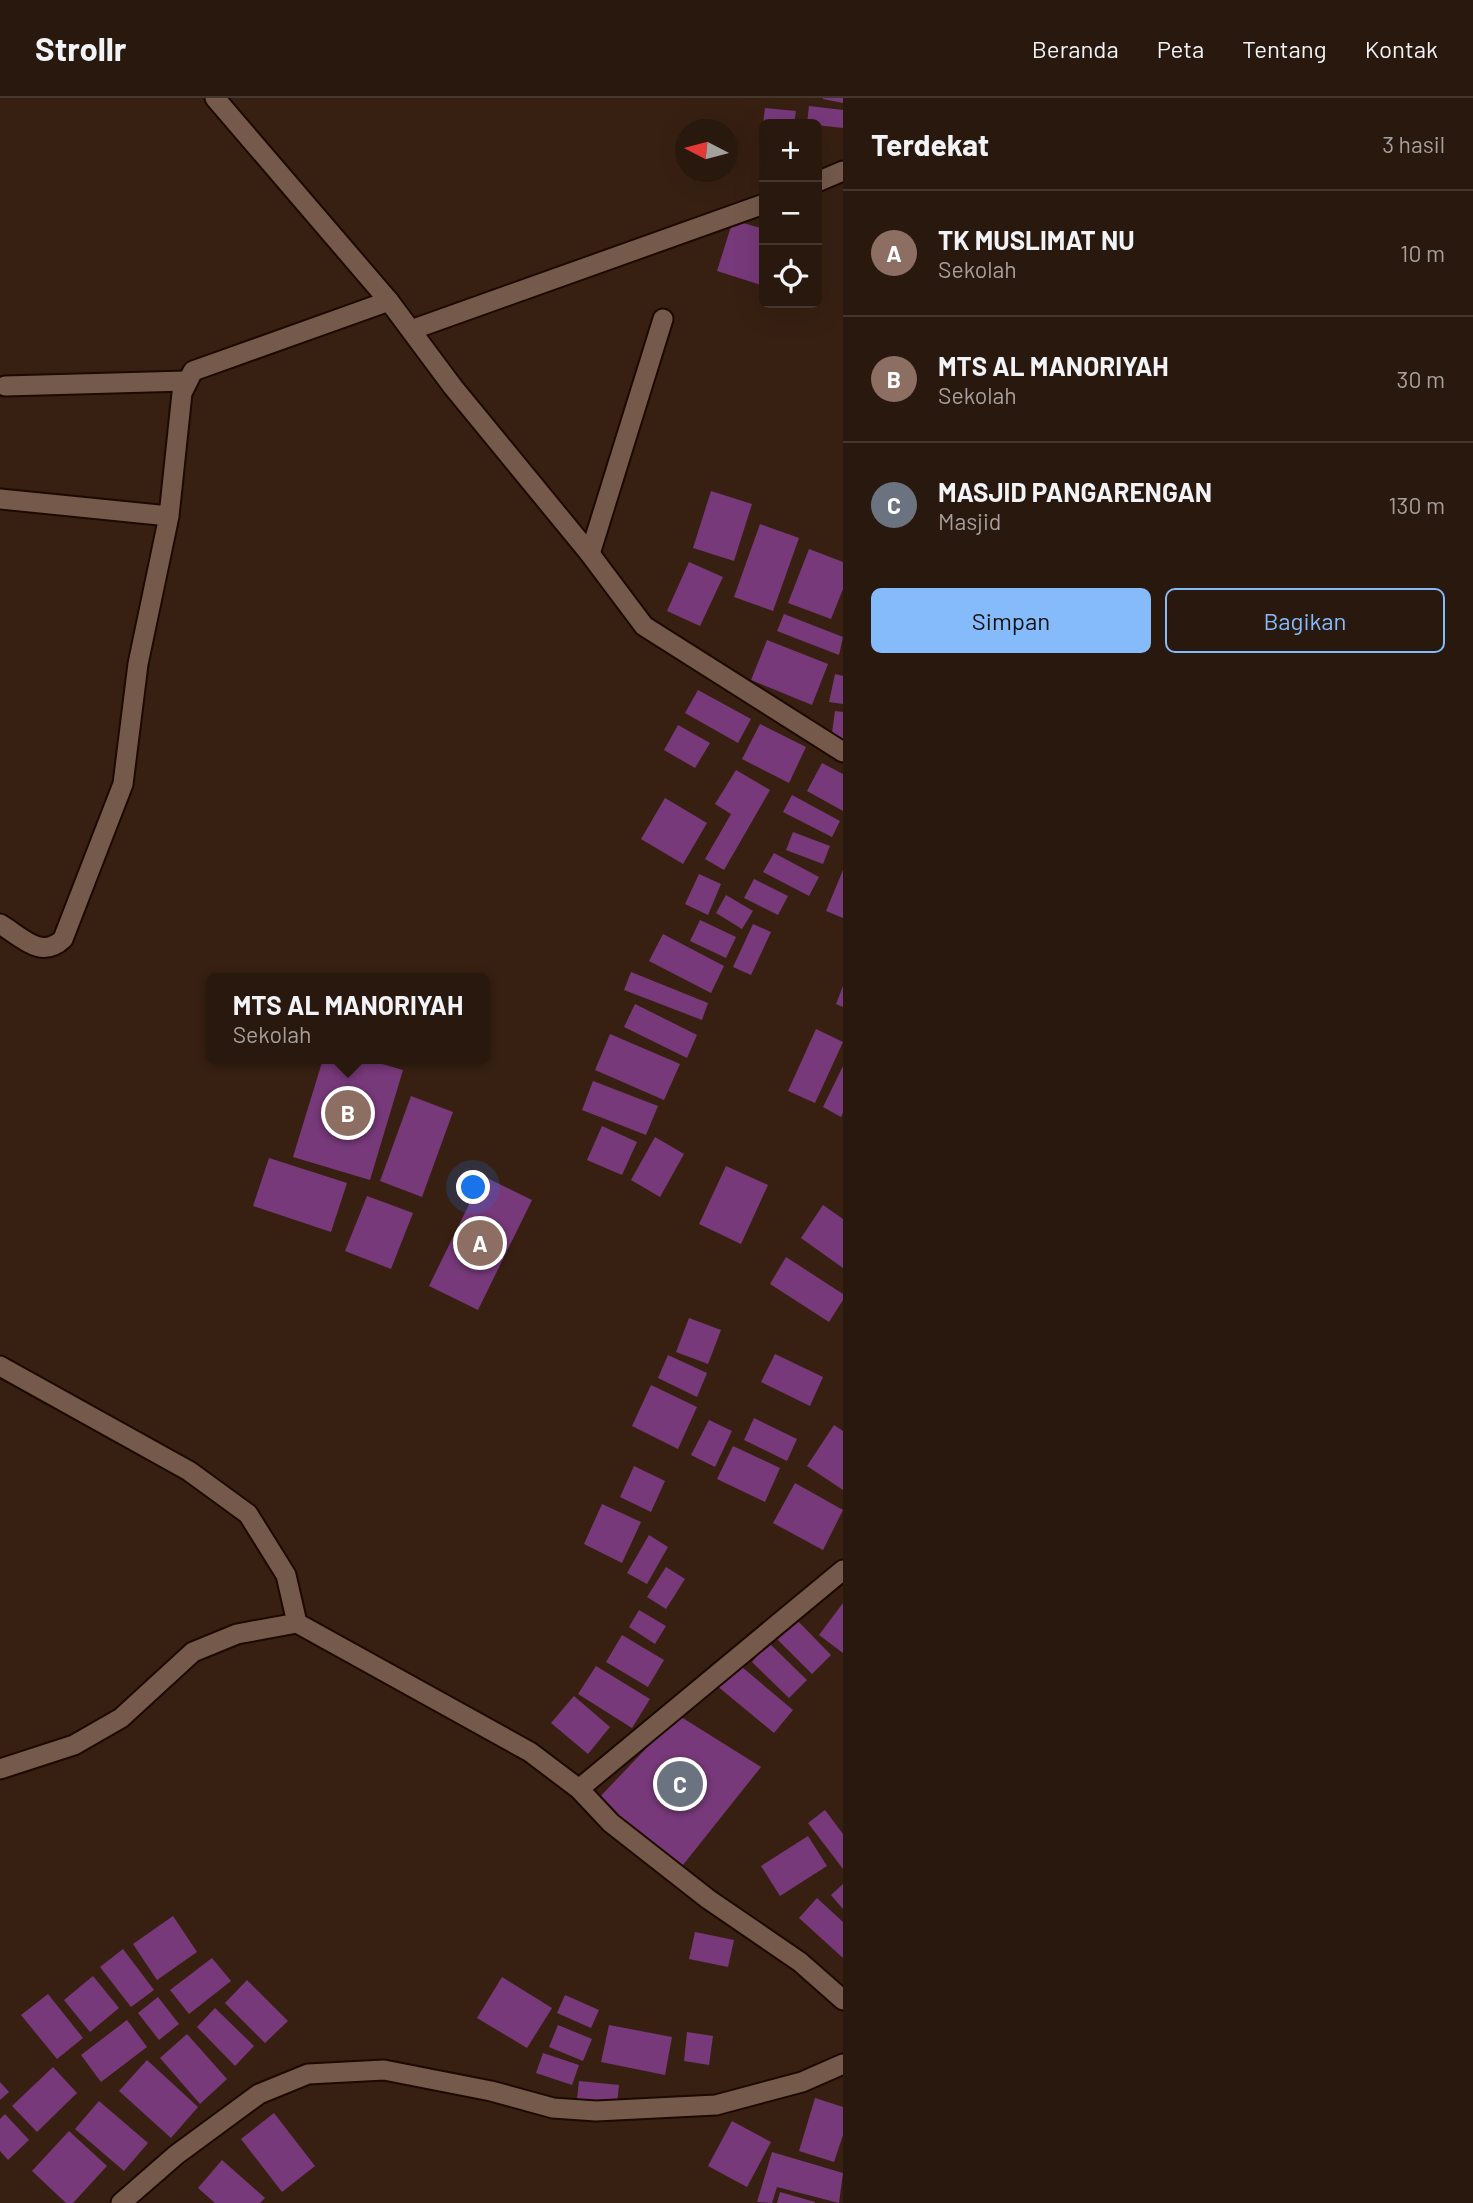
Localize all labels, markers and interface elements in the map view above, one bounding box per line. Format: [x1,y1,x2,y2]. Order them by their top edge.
text: Strollr [35,28,127,68]
text: Beranda [1032,34,1119,63]
text: Peta [1157,34,1204,63]
text: Tentang [1242,34,1327,63]
text: Kontak [1365,34,1438,63]
north arrow [675,119,738,182]
map controls [759,119,822,308]
button: + [759,119,822,182]
text: Terdekat [871,126,989,162]
text: 3 hasil [1382,130,1445,158]
button: − [759,182,822,245]
text: TK MUSLIMAT NU [938,224,1135,255]
text: A [886,239,902,267]
text: 10 m [1400,239,1445,267]
button: locate [759,245,822,308]
text: Sekolah [938,255,1017,283]
text: MTS AL MANORIYAH [938,350,1169,381]
text: B [887,365,901,393]
text: 30 m [1397,365,1445,393]
text: Sekolah [938,381,1017,409]
text: MASJID PANGARENGAN [938,476,1212,507]
text: C [887,491,901,519]
text: 130 m [1388,491,1445,519]
text: Masjid [938,507,1001,535]
button: Simpan [871,588,1151,653]
button: Bagikan [1165,588,1445,653]
popup [206,973,490,1064]
text: MTS AL MANORIYAH [233,989,463,1020]
text: Sekolah [233,1020,311,1048]
pin: B [325,1087,371,1139]
your location [456,1170,490,1204]
pin: A [457,1217,503,1269]
pin: C [657,1758,703,1810]

